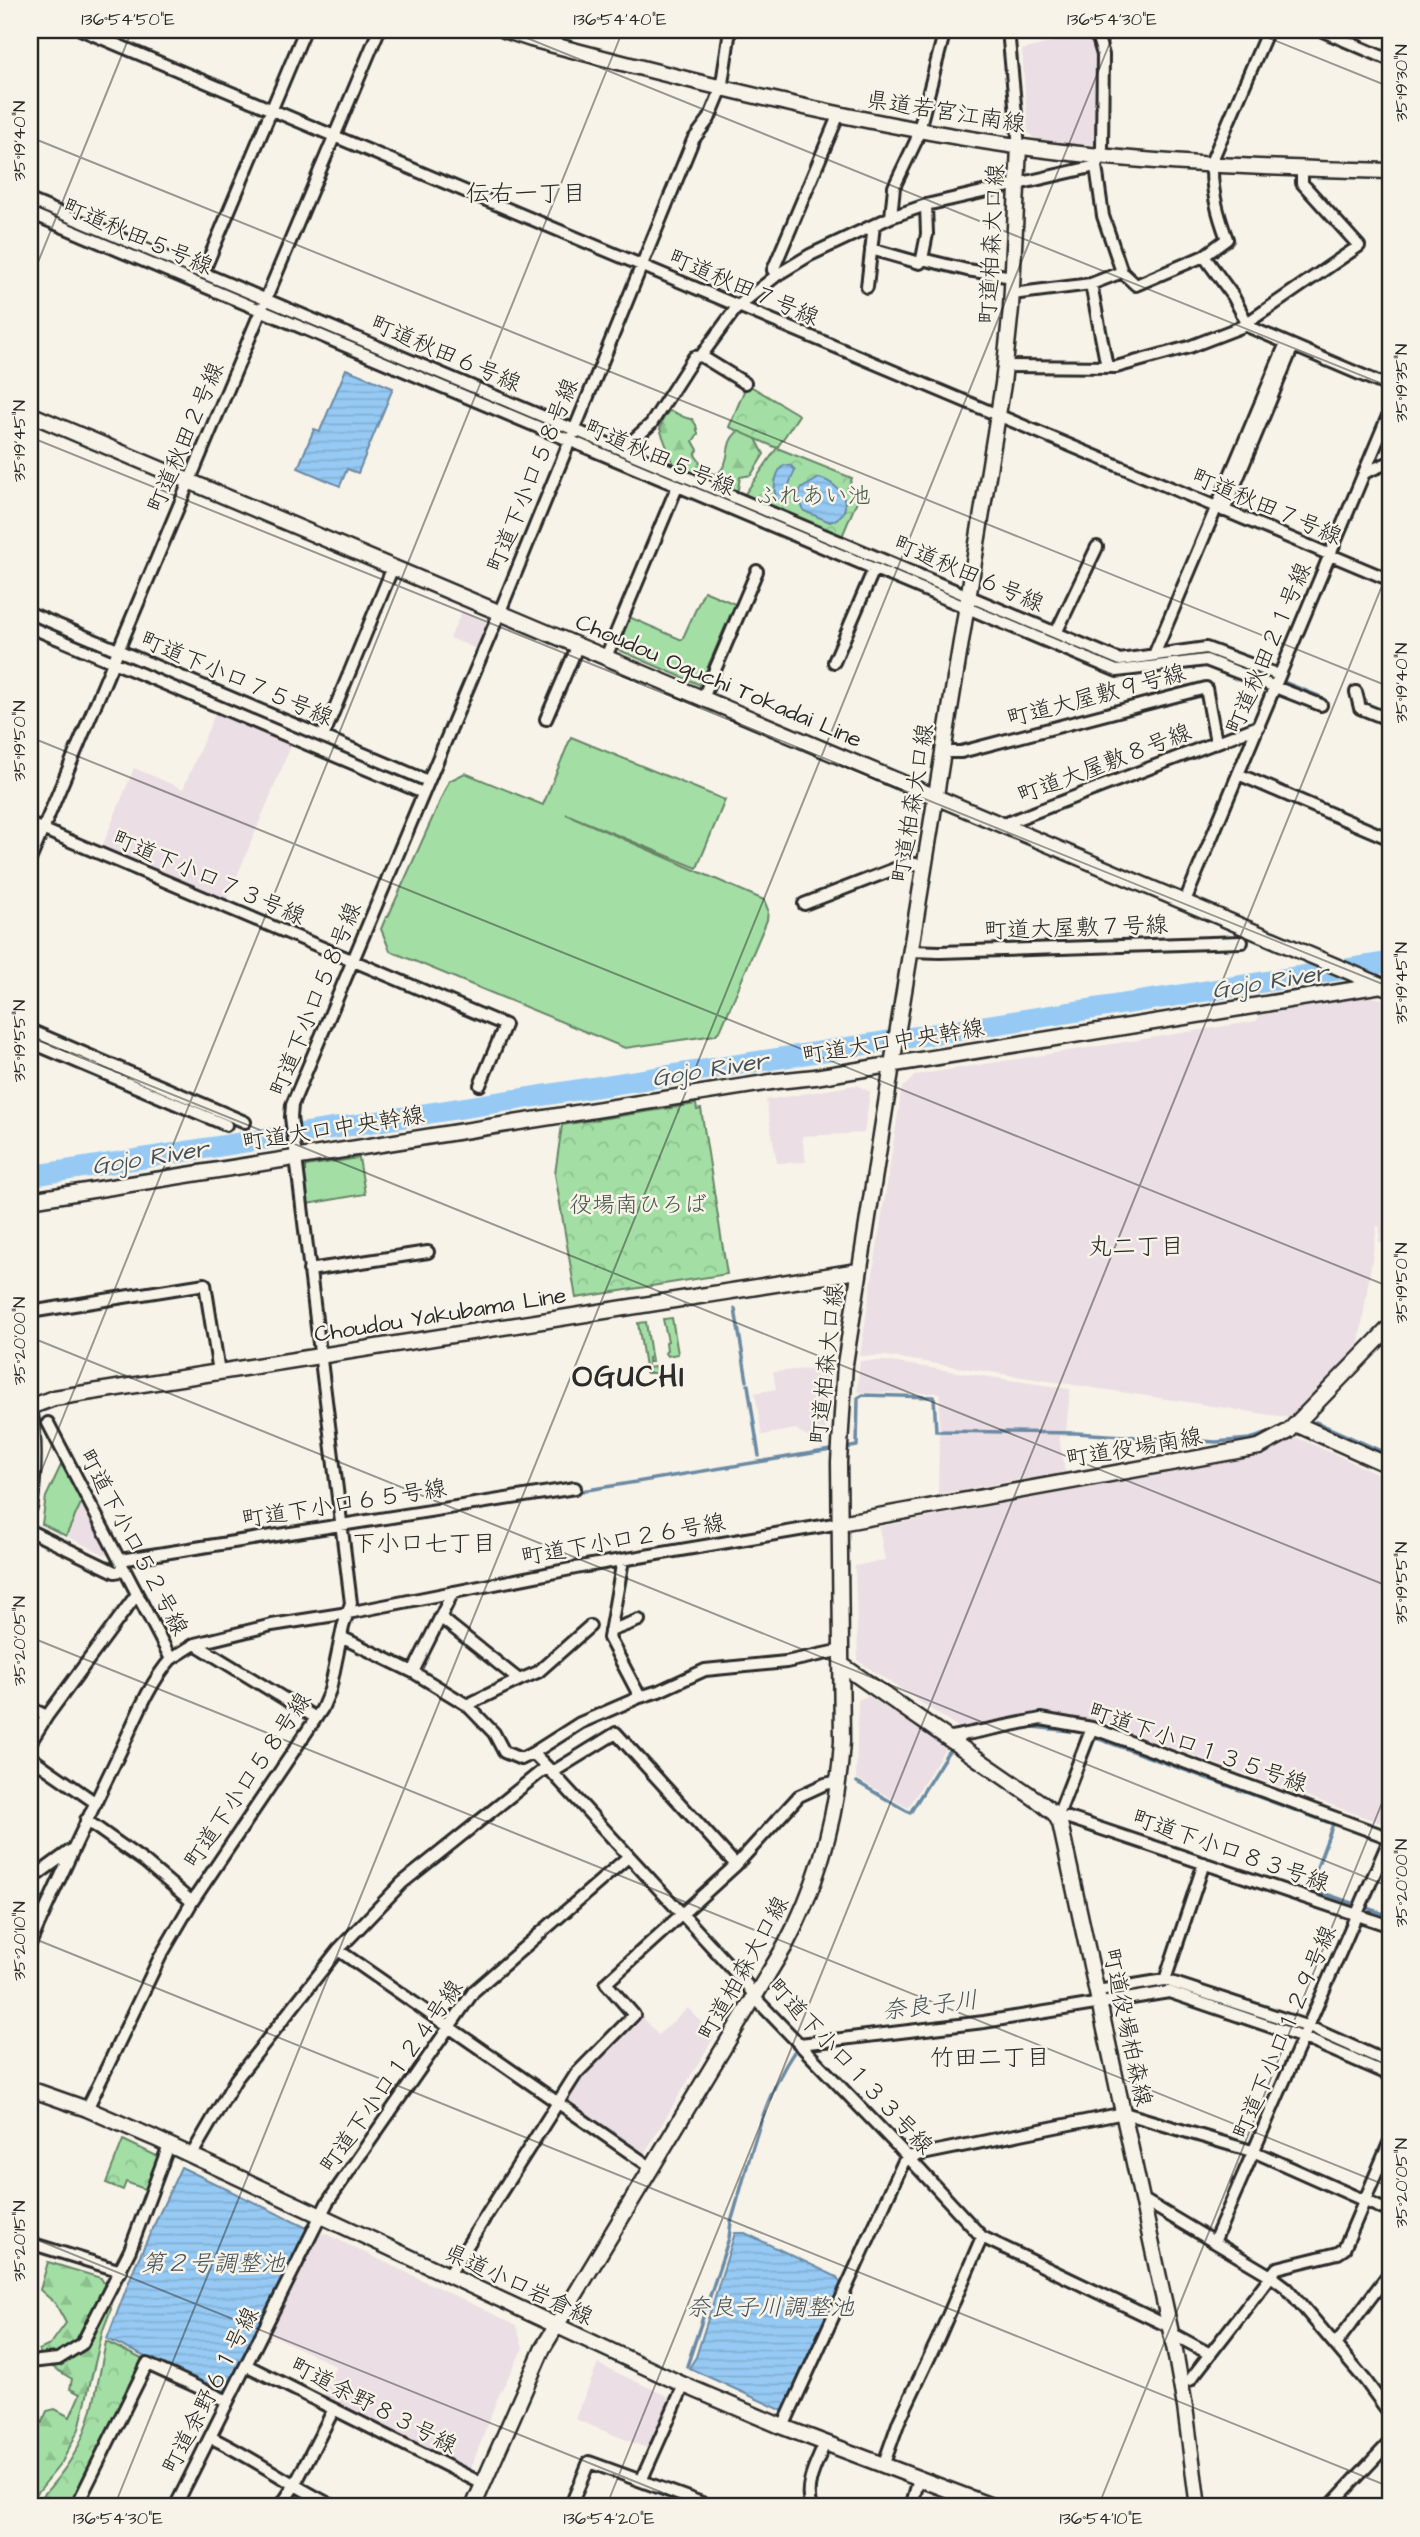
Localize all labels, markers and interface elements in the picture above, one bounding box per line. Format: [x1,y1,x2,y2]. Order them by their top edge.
text: 136°54'50"E [81,7,175,32]
text: 136°54'40"E [573,7,667,32]
text: 136°54'30"E [1067,7,1157,32]
text: 35°19'30"N [1389,44,1414,122]
street label: 県道若宮江南線 [864,84,1028,140]
text: 35°19'40"N [7,101,32,181]
street label: 町道柏森大口線 [972,163,1012,325]
district label: 伝右一丁目 [466,177,586,211]
street label: 町道秋田５号線 [57,191,218,283]
street label: 町道秋田７号線 [663,242,824,334]
street label: 町道秋田６号線 [365,308,526,400]
text: 35°19'35"N [1389,344,1414,422]
street label: 町道秋田２号線 [140,357,232,518]
street label: 町道下小口５８号線 [479,373,587,577]
text: 35°19'45"N [7,400,32,482]
street label: 町道秋田５号線 [579,412,740,504]
street label: 町道秋田７号線 [1186,461,1347,553]
park label: ふれあい池 [756,480,871,512]
street label: 町道秋田６号線 [888,528,1049,620]
street label: 町道秋田２１号線 [1218,557,1320,739]
street label: Choudou Oguchi Tokadai Line [570,606,867,757]
street label: 町道下小口７５号線 [135,624,338,734]
text: 35°19'40"N [1389,643,1414,723]
street label: 町道大屋敷９号線 [1003,657,1189,735]
text: 35°19'50"N [7,701,32,781]
street label: 町道大屋敷８号線 [1013,716,1196,812]
street label: 町道柏森大口線 [885,721,941,885]
street label: 町道下小口７３号線 [107,823,310,933]
street label: 町道下小口５８号線 [262,897,370,1101]
street label: 町道大屋敷７号線 [984,909,1169,947]
text: 35°19'45"N [1389,942,1414,1024]
water label: Gojo River [1210,956,1333,1008]
text: 35°19'55"N [7,1000,32,1082]
street label: 町道大口中央幹線 [800,1012,987,1072]
water label: Gojo River [650,1044,773,1096]
street label: 町道大口中央幹線 [240,1099,427,1159]
water label: Gojo River [90,1132,213,1184]
park label: 役場南ひろば [569,1189,707,1221]
district label: 丸二丁目 [1088,1230,1184,1264]
text: 35°19'50"N [1389,1243,1414,1323]
street label: Choudou Yakubama Line [312,1279,568,1351]
street label: 町道柏森大口線 [803,1282,851,1446]
text: 35°20'00"N [7,1297,32,1385]
district label: OGUCHI [572,1356,686,1398]
street label: 町道役場南線 [1063,1420,1205,1476]
street label: 町道下小口５２号線 [70,1444,196,1641]
street label: 町道下小口６５号線 [239,1472,449,1536]
street label: 町道下小口２６号線 [518,1506,728,1574]
district label: 下小口七丁目 [352,1527,496,1561]
text: 35°19'55"N [1389,1542,1414,1624]
text: 35°20'05"N [7,1596,32,1686]
street label: 町道下小口５８号線 [177,1686,319,1875]
street label: 町道下小口１３５号線 [1084,1695,1312,1801]
street label: 町道下小口８３号線 [1128,1802,1334,1900]
text: 35°20'00"N [1389,1839,1414,1927]
street label: 町道柏森大口線 [691,1890,797,2047]
text: 35°20'10"N [7,1901,32,1981]
street label: 町道下小口１２９号線 [1225,1920,1345,2145]
street label: 町道役場柏森線 [1095,1945,1159,2109]
street label: 町道下小口１３３号線 [760,1972,940,2162]
street label: 町道下小口１２４号線 [313,1973,471,2180]
water label: 奈良子川 [880,1983,980,2029]
district label: 竹田二丁目 [930,2041,1050,2075]
text: 35°20'05"N [1389,2138,1414,2228]
text: 35°20'15"N [7,2200,32,2282]
street label: 県道小口岩倉線 [439,2236,598,2333]
water label: 第２号調整池 [141,2247,286,2281]
water label: 奈良子川調整池 [686,2291,855,2325]
street label: 町道余野６１号線 [155,2301,267,2480]
street label: 町道余野８３号線 [284,2350,463,2462]
text: 136°54'30"E [73,2506,163,2531]
text: 136°54'20"E [563,2506,655,2531]
text: 136°54'10"E [1059,2506,1143,2531]

